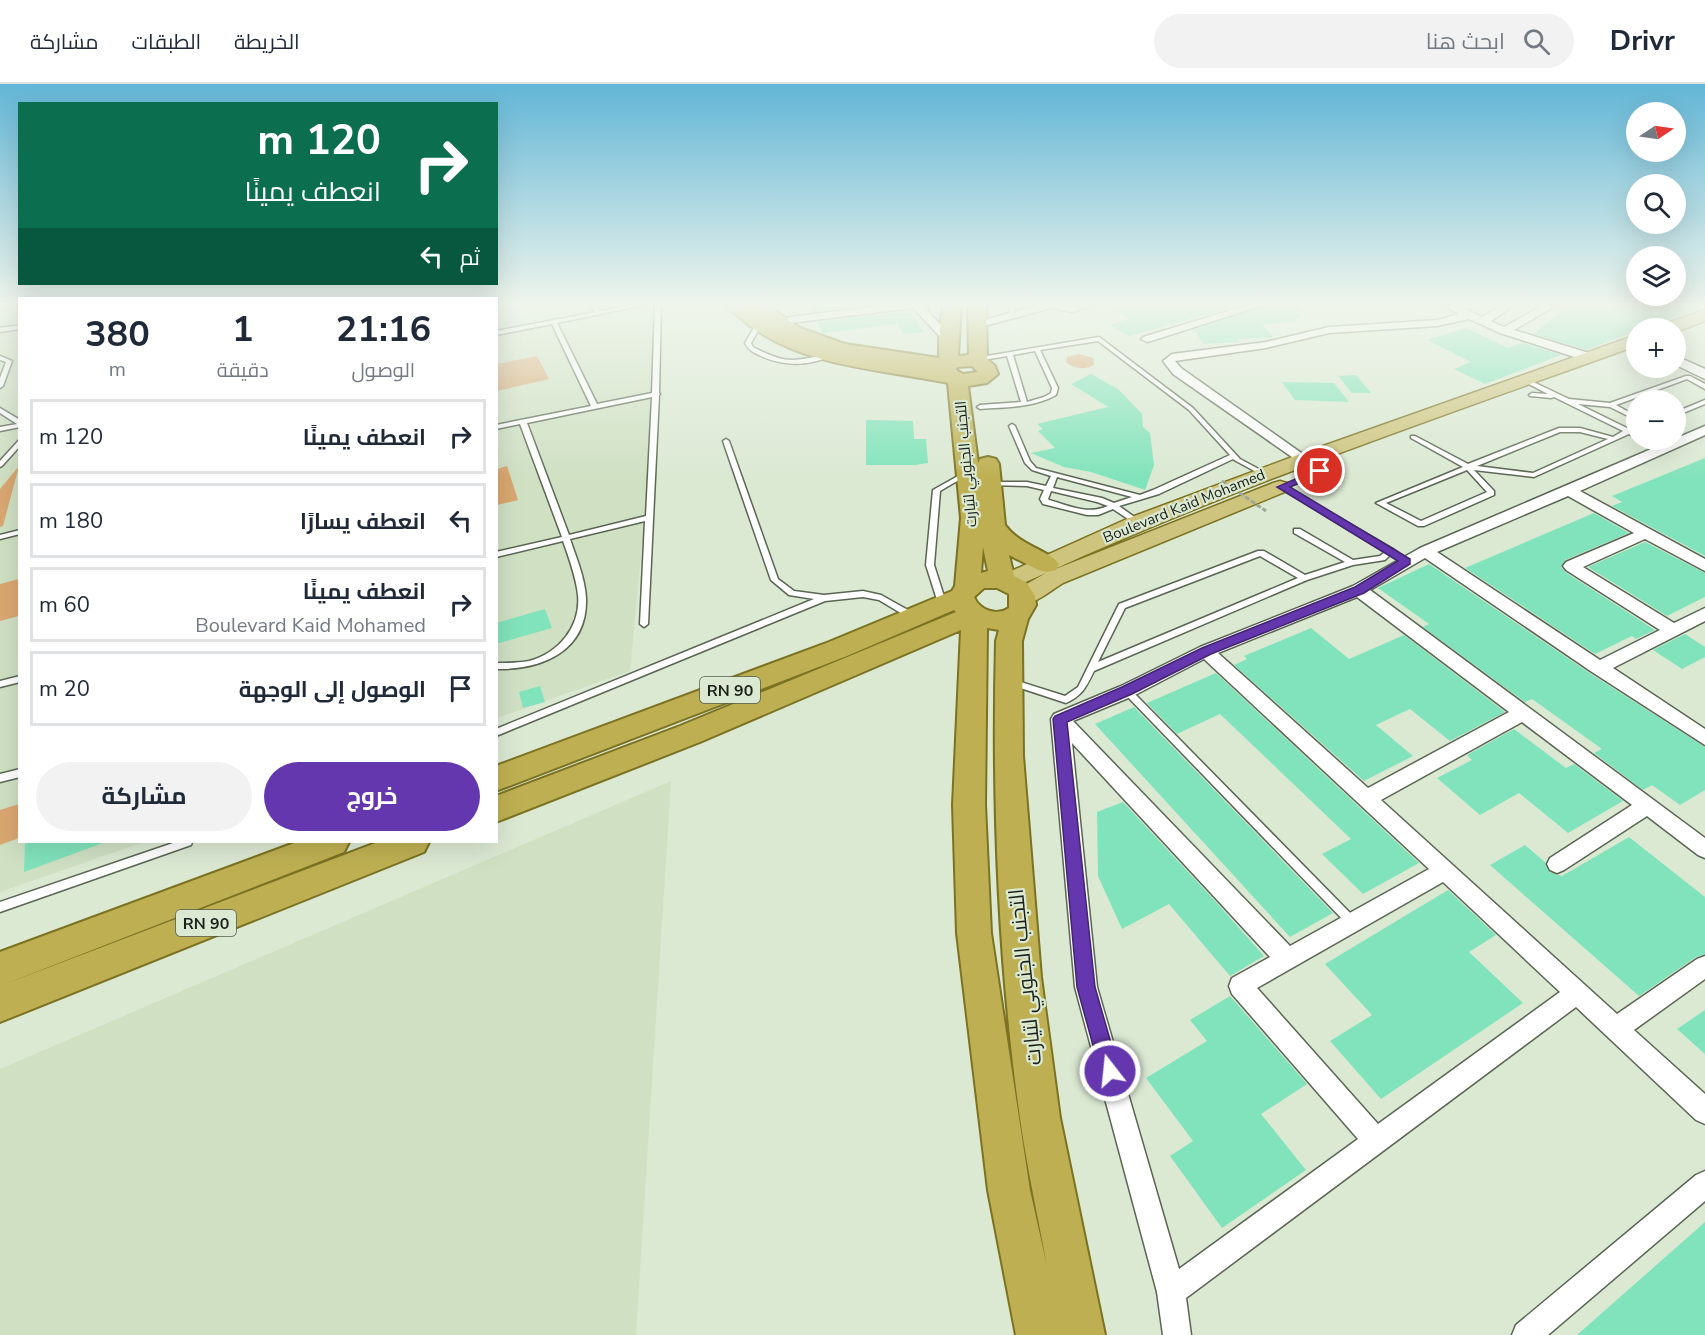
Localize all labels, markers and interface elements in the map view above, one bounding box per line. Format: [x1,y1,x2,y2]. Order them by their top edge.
search box [1154,14,1574,68]
text: Drivr [1610,22,1675,60]
icon: search [1520,25,1553,58]
text: ابحث هنا [1426,27,1505,57]
text: مشاركة [30,28,99,56]
text: الطبقات [132,28,201,56]
text: الخريطة [234,28,300,56]
north arrow [1626,102,1686,162]
map controls [1626,102,1686,450]
text: 120 m [257,112,381,169]
icon: right [402,126,480,204]
text: انعطف يمينًا [244,174,381,211]
button: search [1626,174,1686,234]
icon: left [415,240,448,273]
text: ثم [460,243,480,273]
button: layers [1626,246,1686,306]
text: 1 [232,305,254,354]
text: 21:16 [336,305,431,354]
text: 380 [85,310,150,359]
button: + [1626,318,1686,378]
text: m [109,356,126,383]
text: دقيقة [217,357,269,384]
text: الوصول [352,357,415,384]
button: − [1626,390,1686,450]
street label: التجنب الجنوبي لتيارت [951,400,983,528]
icon: right [444,420,477,453]
text: 120 m [39,422,103,452]
text: انعطف يمينًا [303,423,426,453]
pin [1294,445,1345,496]
icon: arrive [1303,454,1336,487]
street label: Boulevard Kaid Mohamed [1100,464,1268,548]
icon: left [444,504,477,537]
text: 180 m [39,506,103,536]
text: انعطف يسارًا [300,507,426,537]
text: انعطف يمينًا [303,577,426,607]
icon: right [444,588,477,621]
text: 60 m [39,590,90,620]
text: Boulevard Kaid Mohamed [195,612,426,639]
icon: arrive [444,672,477,705]
text: 20 m [39,674,90,704]
text: الوصول إلى الوجهة [239,675,426,705]
road number: RN 90 [700,677,760,703]
button: مشاركة [36,762,252,831]
button: خروج [264,762,480,831]
street label: التجنب الجنوبي لتيارت [1002,887,1050,1067]
road number: RN 90 [176,910,236,936]
position arrow [1078,1039,1142,1103]

